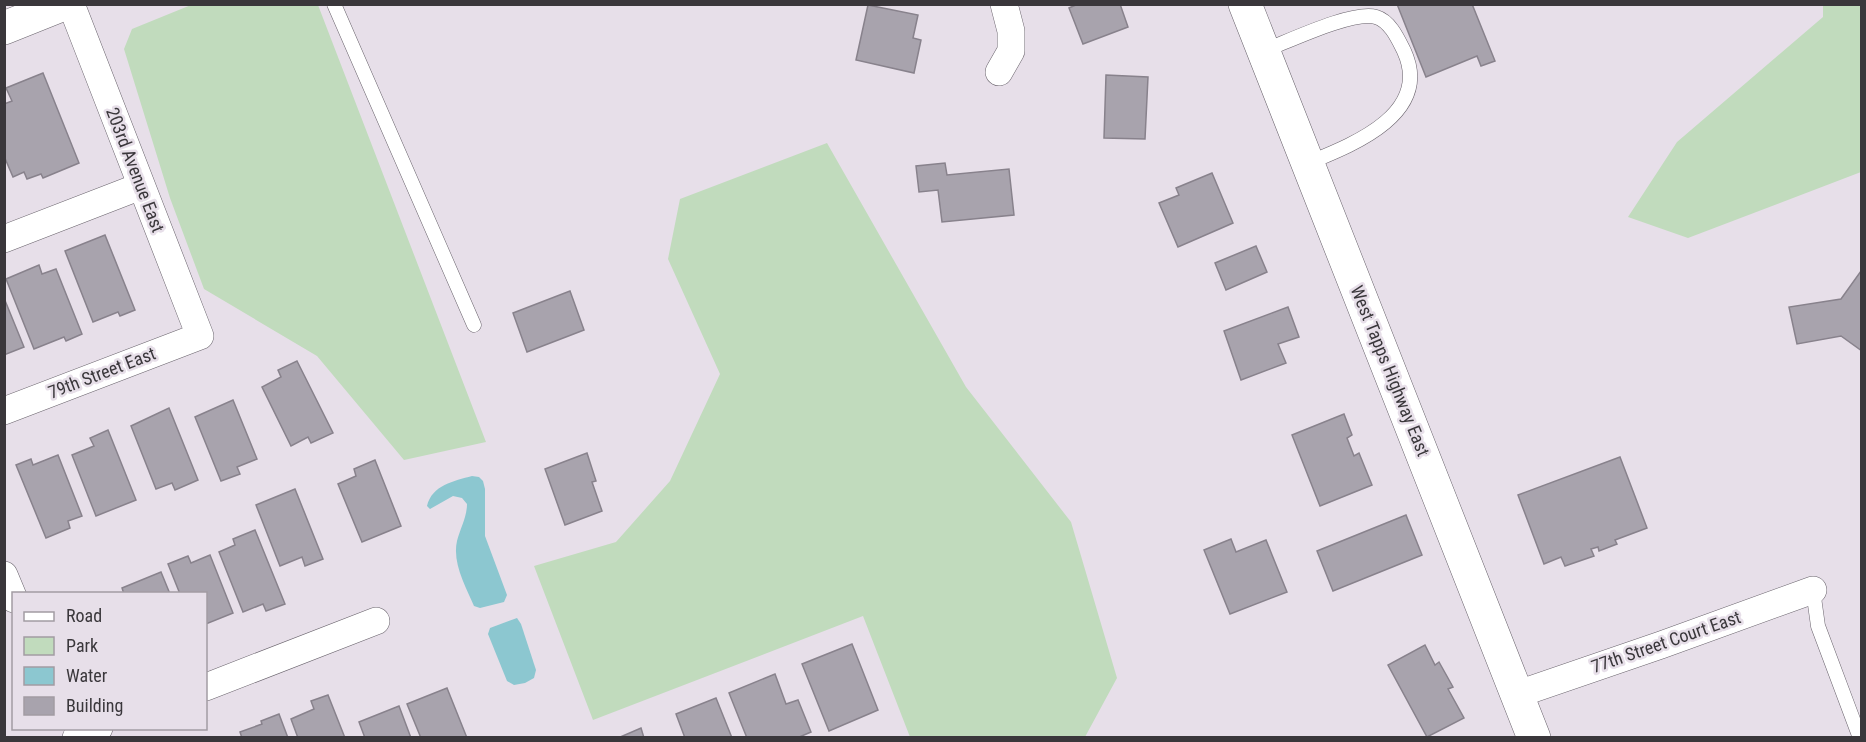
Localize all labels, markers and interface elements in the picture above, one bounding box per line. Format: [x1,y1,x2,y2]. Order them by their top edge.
street label: 203rd Avenue East [102,104,169,235]
street label: West Tapps Highway East [1347,282,1434,459]
street label: 79th Street East [45,342,158,403]
legend [12,592,207,730]
text: Road [66,605,102,626]
street label: 77th Street Court East [1588,606,1743,677]
text: Park [66,635,98,656]
text: Water [66,665,108,686]
text: Building [66,695,123,716]

